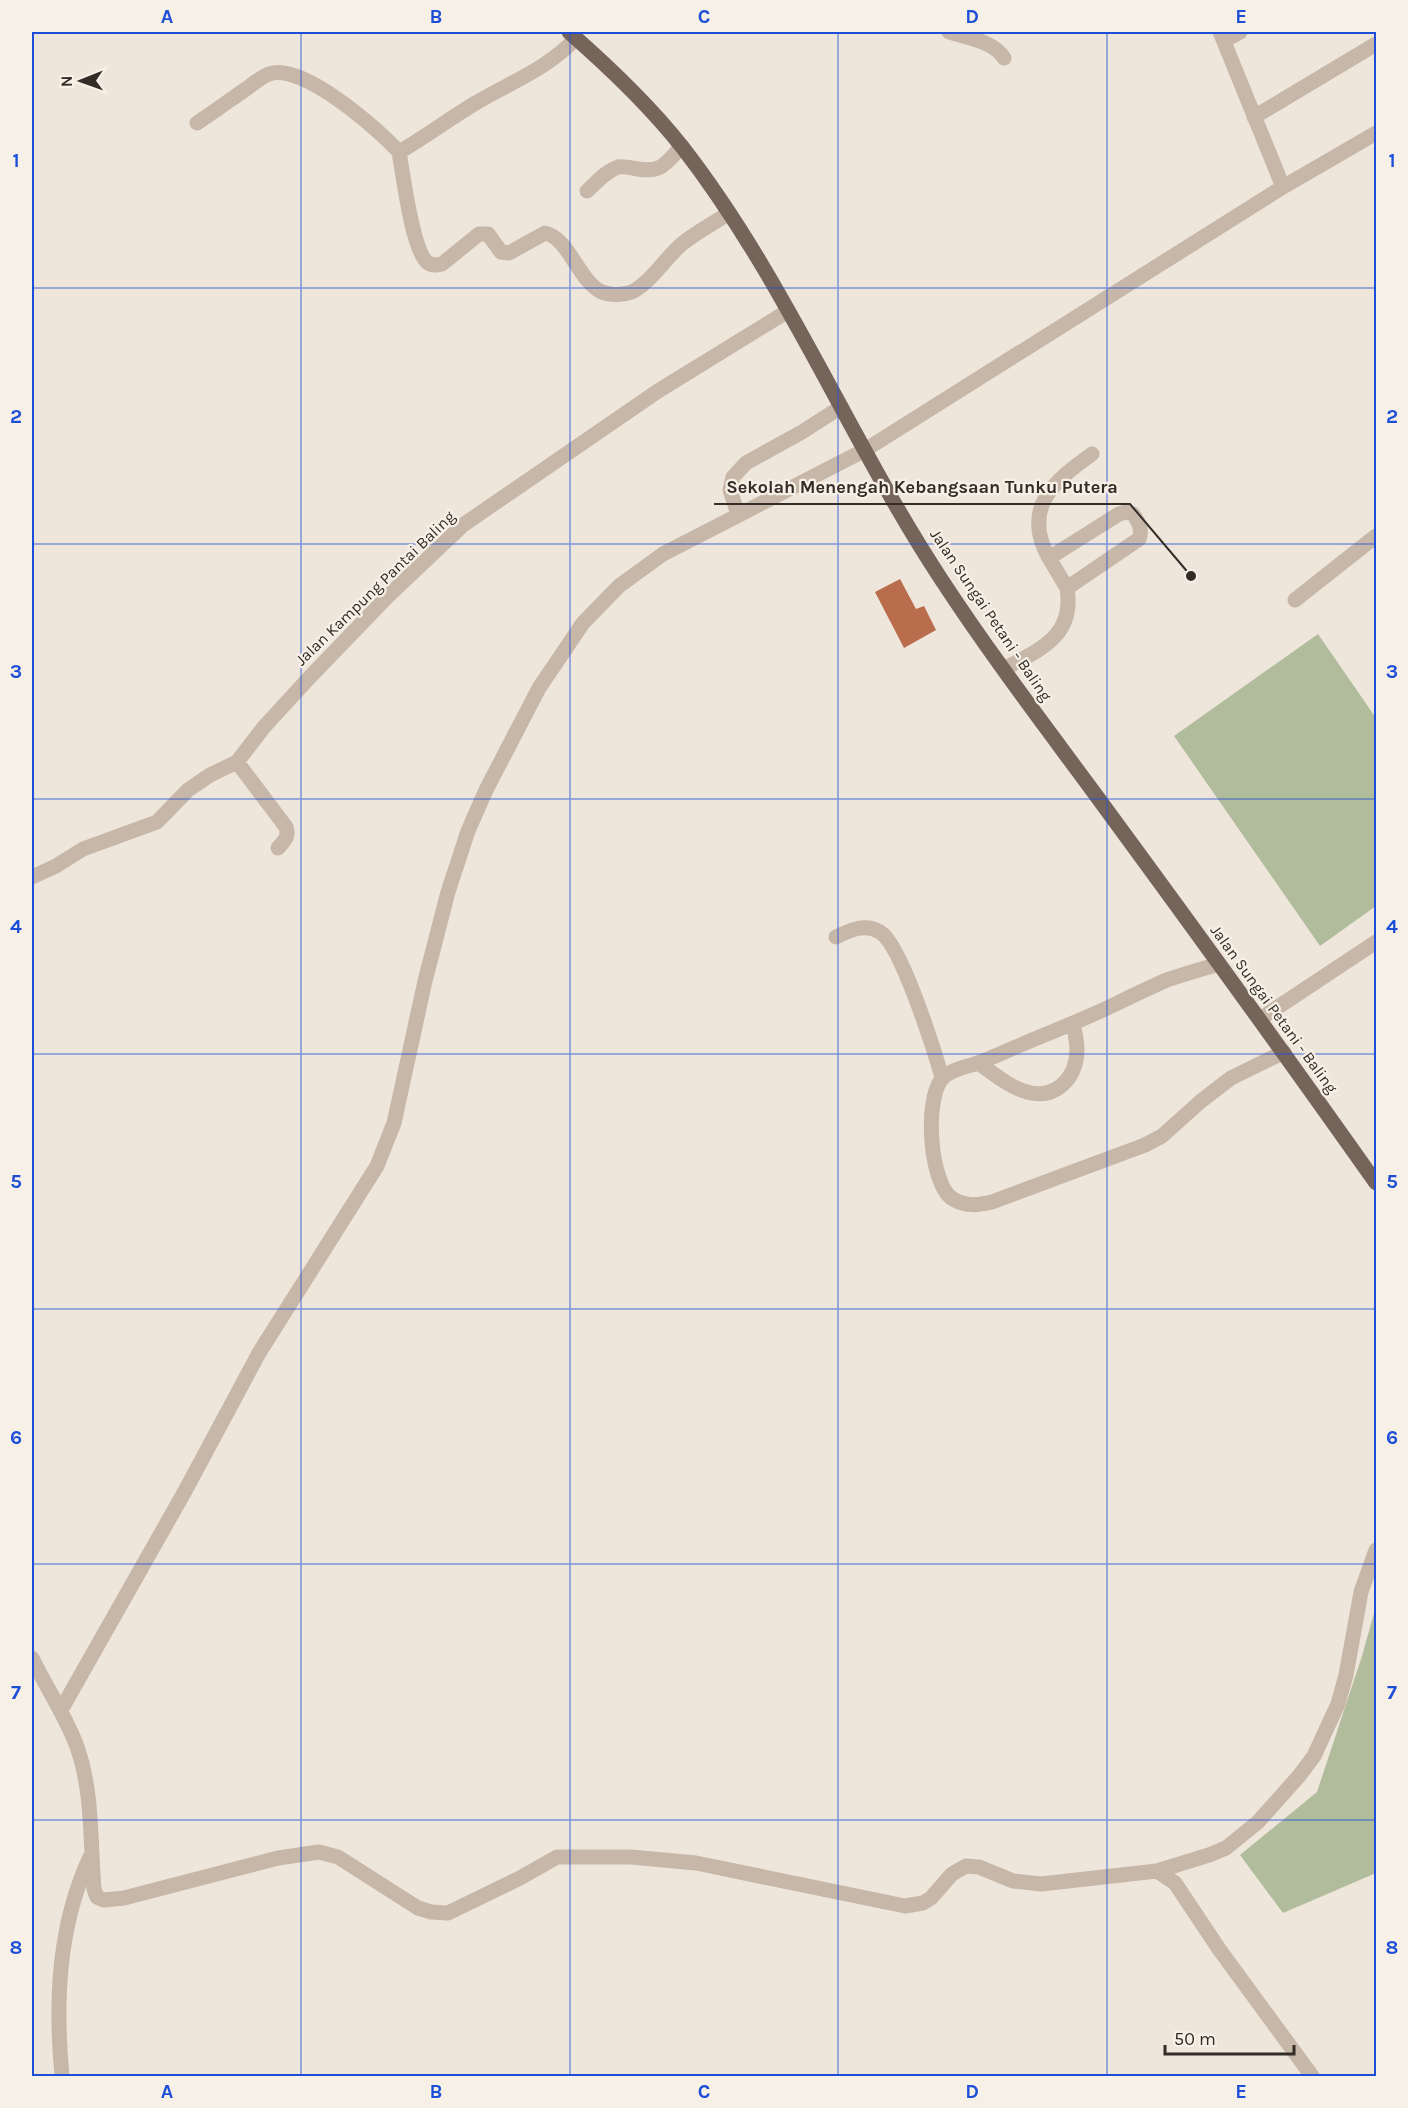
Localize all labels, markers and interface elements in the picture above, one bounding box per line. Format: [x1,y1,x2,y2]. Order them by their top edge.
text: A [161,5,174,28]
text: B [430,5,442,28]
text: C [698,5,710,28]
text: D [965,5,979,28]
text: E [1235,5,1247,28]
north arrow [51,51,111,111]
text: N [57,75,76,87]
text: 1 [12,149,20,172]
text: 1 [1388,149,1396,172]
text: 2 [10,405,22,428]
text: 2 [1386,405,1398,428]
callout: Sekolah Menengah Kebangsaan Tunku Putera [714,468,1130,504]
text: Sekolah Menengah Kebangsaan Tunku Putera [726,476,1118,498]
street label: Jalan Kampung Pantai Baling [291,507,459,669]
street label: Jalan Sungai Petani - Baling [926,525,1056,705]
text: 3 [10,660,22,683]
text: 3 [1386,660,1398,683]
text: 4 [10,915,22,938]
text: 4 [1386,915,1398,938]
street label: Jalan Sungai Petani - Baling [1206,921,1342,1097]
text: 5 [10,1170,22,1193]
text: 5 [1386,1170,1398,1193]
text: 6 [10,1426,22,1449]
text: 6 [1386,1426,1398,1449]
text: 7 [11,1681,21,1704]
text: 7 [1387,1681,1397,1704]
text: 8 [10,1936,22,1959]
text: 8 [1386,1936,1398,1959]
scale bar [1165,2018,1294,2056]
text: 50 m [1174,2028,1216,2050]
text: A [161,2080,174,2103]
text: B [430,2080,442,2103]
text: C [698,2080,710,2103]
text: D [965,2080,979,2103]
text: E [1235,2080,1247,2103]

